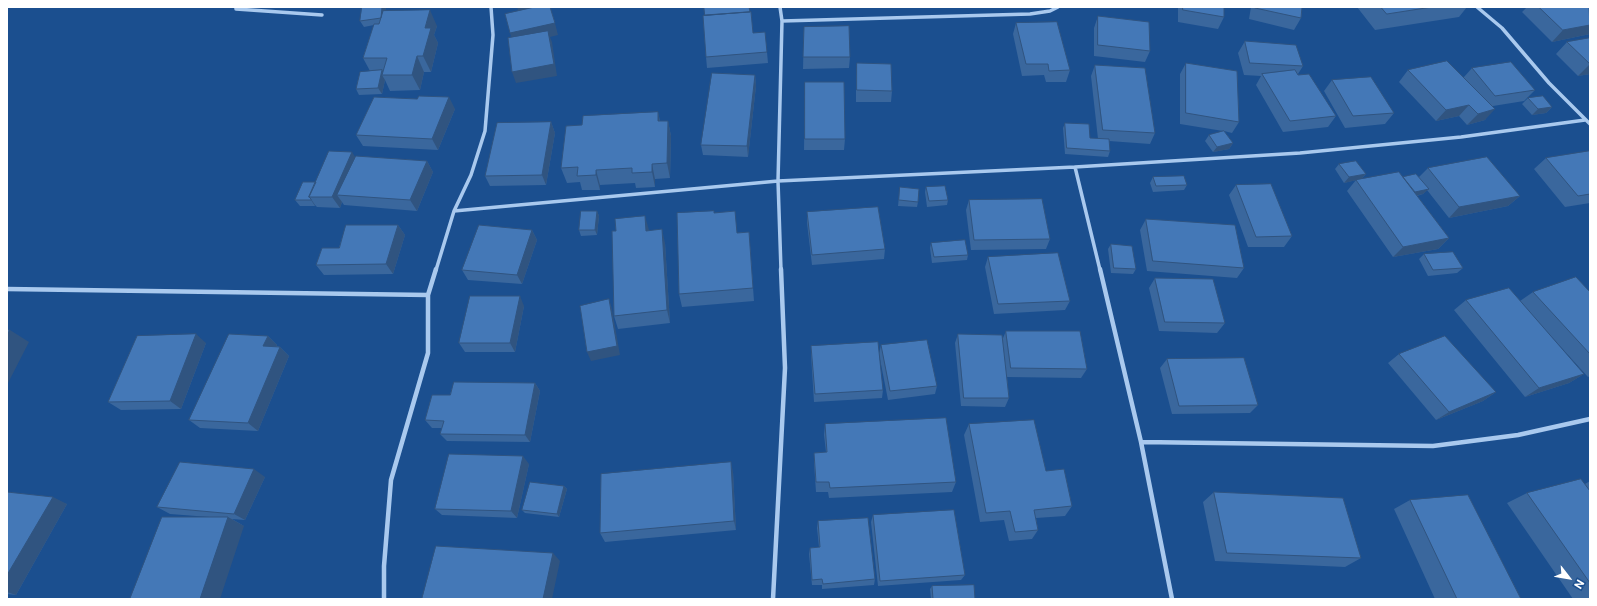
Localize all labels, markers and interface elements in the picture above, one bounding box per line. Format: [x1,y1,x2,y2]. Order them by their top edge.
north arrow [1549,558,1589,598]
text: N [1572,577,1587,591]

